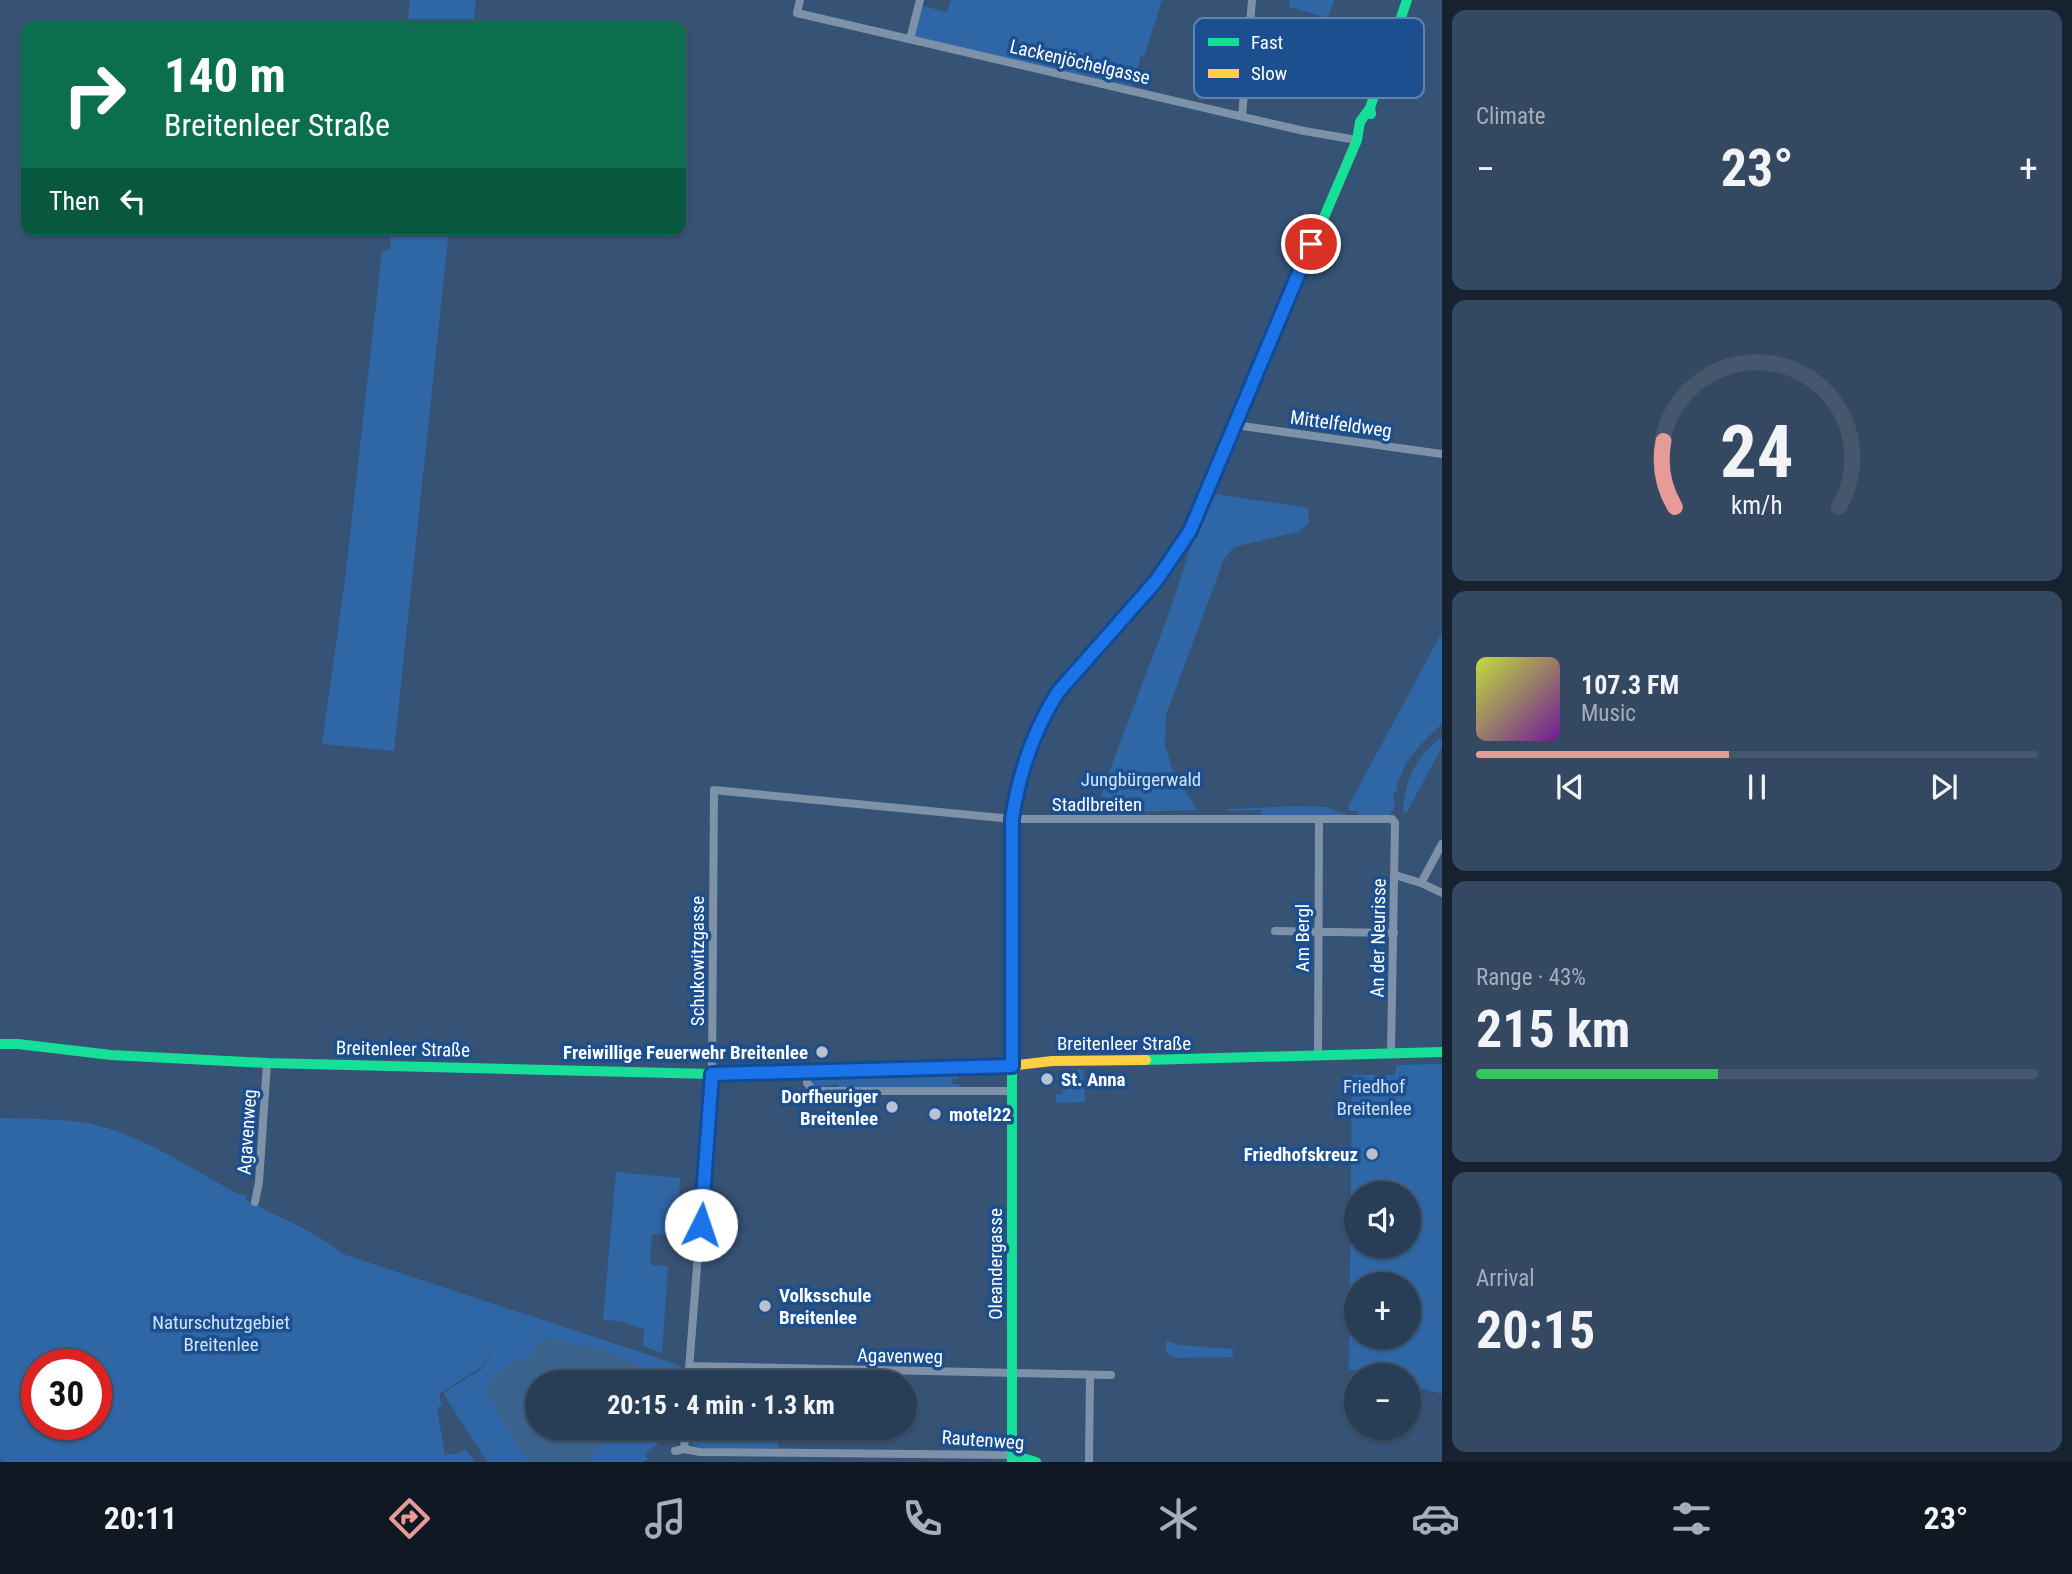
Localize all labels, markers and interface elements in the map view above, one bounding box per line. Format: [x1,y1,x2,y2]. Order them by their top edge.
legend [1194,18,1424,98]
text: Fast [1251,31,1283,54]
street label: Lackenjöchelgasse [1008,35,1152,89]
text: 140 m [164,47,286,104]
icon: right [49,49,140,140]
text: Slow [1251,62,1287,85]
text: Climate [1476,103,1546,130]
text: Breitenleer Straße [164,106,390,144]
text: 23° [1721,138,1793,199]
text: − [1476,147,1495,191]
text: + [2019,147,2038,191]
icon: left [114,182,152,220]
text: Then [49,186,100,216]
pin [1281,214,1341,274]
icon: arrive [1292,225,1330,263]
street label: Mittelfeldweg [1289,405,1393,443]
text: 24 [1720,409,1794,495]
text: km/h [1731,490,1783,519]
text: 107.3 FM [1581,670,1679,700]
text: Music [1581,700,1636,727]
park label: Jungbürgerwald [1081,768,1201,791]
icon: previous [1551,768,1589,806]
icon: pause [1738,768,1776,806]
icon: next [1925,768,1963,806]
street label: Stadlbreiten [1052,793,1142,816]
street label: An der Neurisse [1365,878,1391,998]
street label: Schukowitzgasse [686,896,709,1026]
street label: Am Bergl [1291,904,1314,972]
text: Range · 43% [1476,964,1586,991]
text: 215 km [1476,999,1630,1060]
street label: Breitenleer Straße [1057,1032,1191,1055]
street label: Breitenleer Straße [336,1036,470,1062]
place label: Freiwillige Feuerwehr Breitenlee [563,1041,808,1064]
marker: Freiwillige Feuerwehr Breitenlee [814,1044,830,1060]
place label: St. Anna [1061,1068,1126,1091]
marker: St. Anna [1039,1071,1055,1087]
park label: Friedhof Breitenlee [1336,1075,1412,1120]
place label: Dorfheuriger Breitenlee [781,1085,878,1130]
street label: Agavenweg [233,1088,261,1176]
marker: Dorfheuriger Breitenlee [884,1099,900,1115]
place label: motel22 [949,1103,1011,1126]
marker: motel22 [927,1106,943,1122]
place label: Friedhofskreuz [1244,1143,1358,1166]
marker: Friedhofskreuz [1364,1146,1380,1162]
map controls [1344,1181,1421,1440]
button: sound [1344,1181,1421,1258]
position arrow [664,1188,738,1262]
street label: Oleandergasse [984,1208,1007,1320]
text: Arrival [1476,1265,1535,1292]
button: + [1344,1272,1421,1349]
place label: Volksschule Breitenlee [779,1284,871,1329]
marker: Volksschule Breitenlee [757,1298,773,1314]
text: 20:15 [1476,1300,1595,1361]
park label: Naturschutzgebiet Breitenlee [152,1311,290,1356]
street label: Agavenweg [857,1344,943,1368]
speed limit sign: 30 [21,1349,112,1440]
button: − [1344,1363,1421,1440]
text: 20:15 · 4 min · 1.3 km [607,1390,835,1420]
street label: Rautenweg [941,1426,1025,1454]
icon: directions [385,1494,434,1543]
icon: music [641,1494,690,1543]
icon: phone [898,1494,947,1543]
icon: climate [1154,1494,1203,1543]
icon: car [1411,1494,1460,1543]
icon: filters [1667,1494,1716,1543]
text: 20:11 [104,1499,177,1537]
text: 23° [1923,1499,1968,1537]

